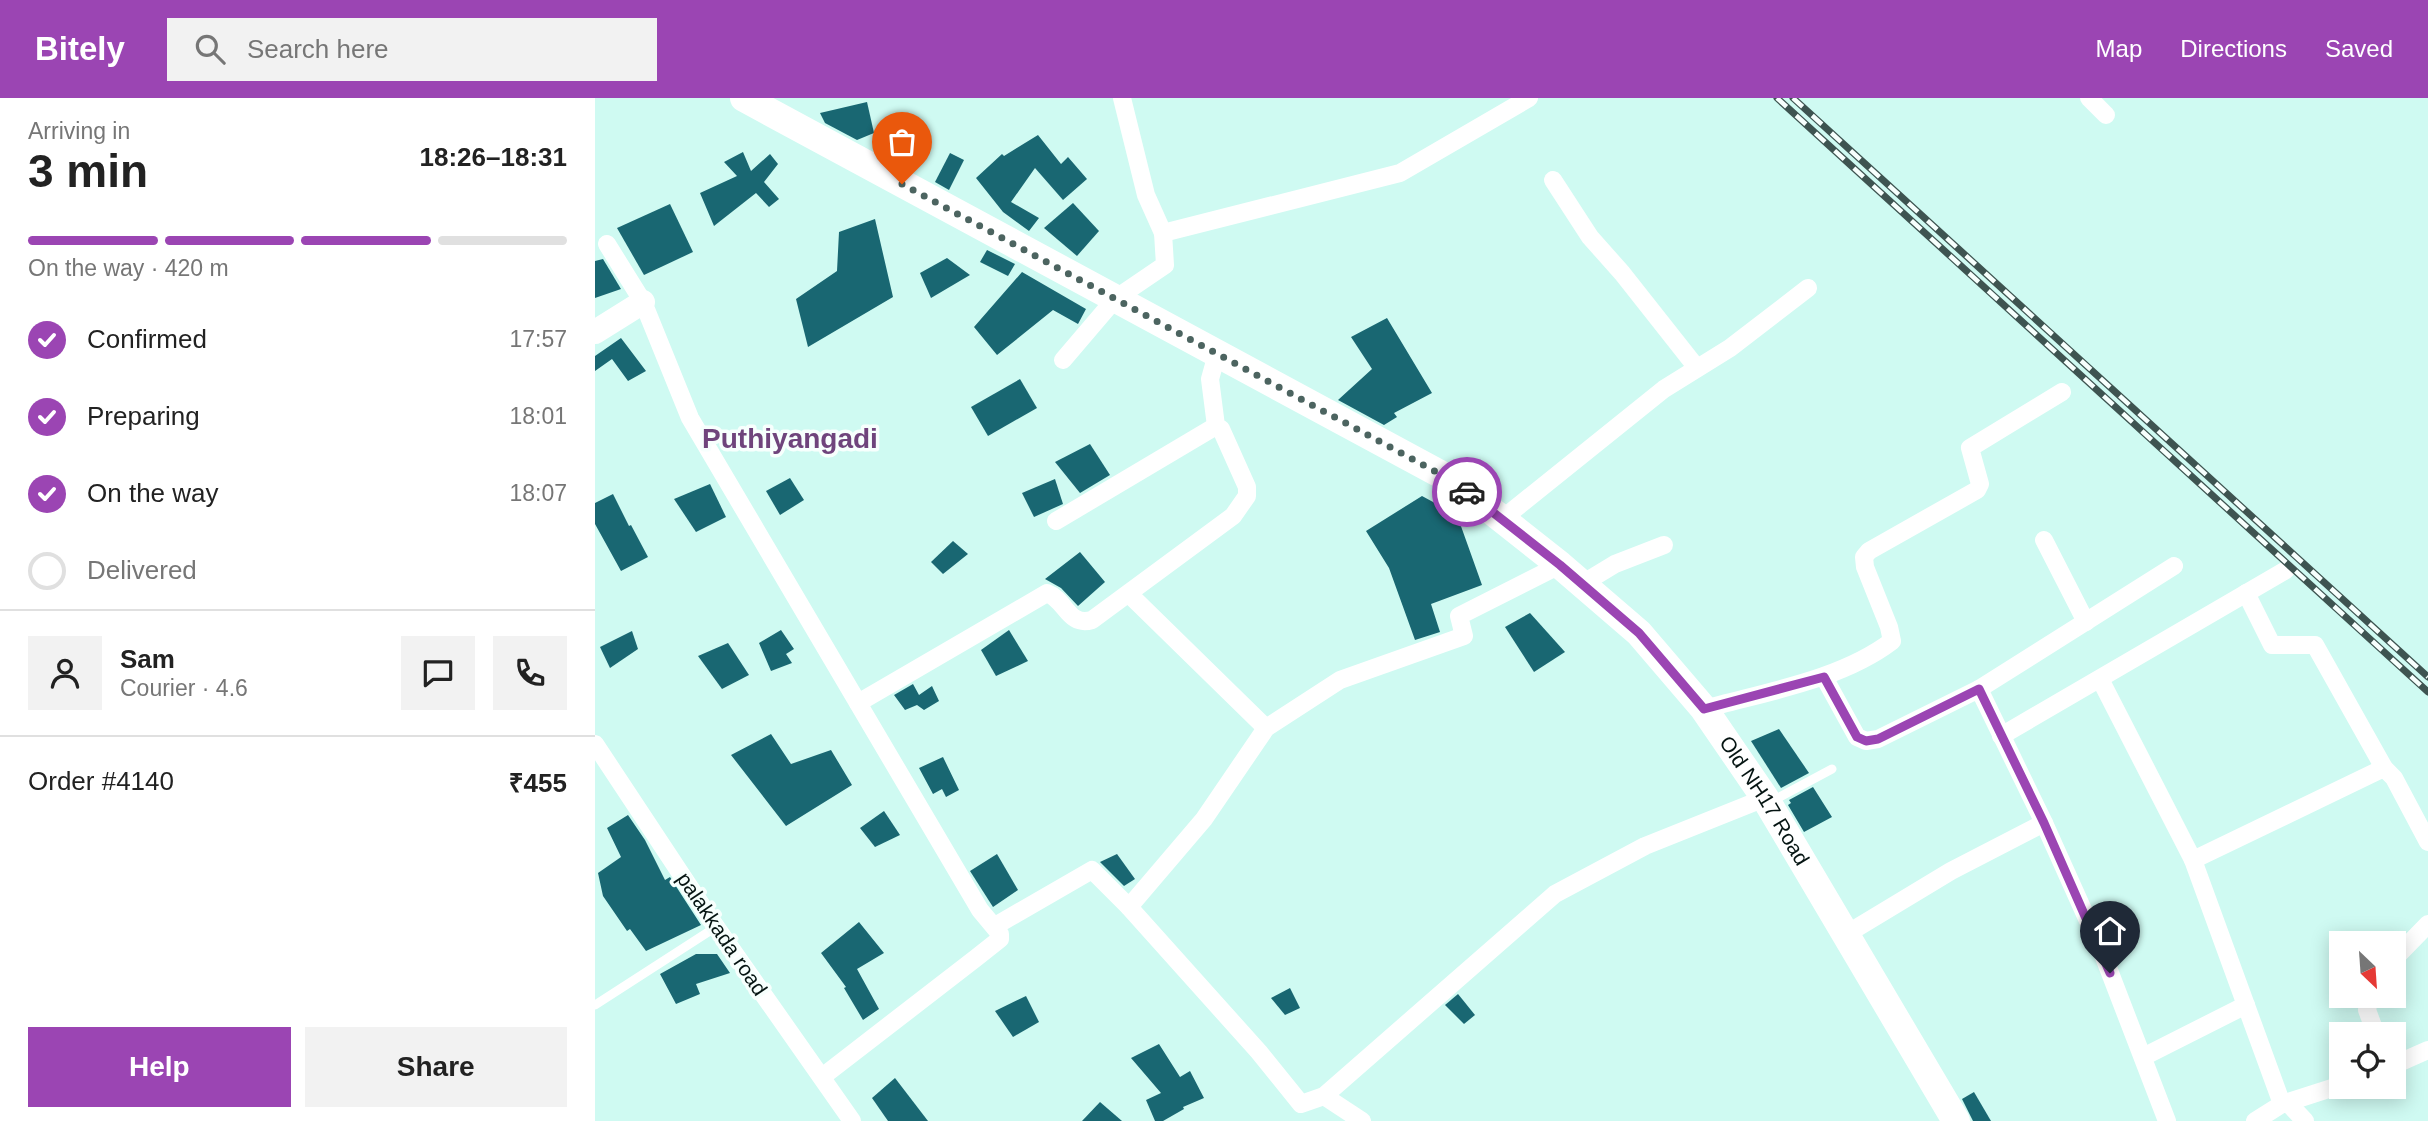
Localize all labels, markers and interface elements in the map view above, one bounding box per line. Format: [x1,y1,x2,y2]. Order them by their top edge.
search box [167,18,657,81]
text: Bitely [35,30,125,67]
icon: search [191,30,229,68]
text: Search here [247,34,389,64]
text: Map [2096,35,2142,62]
text: Directions [2180,35,2287,62]
text: Saved [2325,35,2393,62]
pin [872,112,932,184]
text: Arriving in [28,118,130,144]
icon: bag [883,123,921,161]
text: 18:26–18:31 [420,142,567,172]
text: 3 min [28,145,148,197]
text: On the way · 420 m [28,255,229,281]
icon: check [28,321,66,359]
text: Confirmed [87,324,207,354]
text: 17:57 [509,326,567,352]
icon: check [28,398,66,436]
text: Preparing [87,401,200,431]
text: 18:01 [509,403,567,429]
district label: Puthiyangadi [702,423,878,454]
courier [1432,457,1502,527]
icon: car [1448,473,1486,511]
icon: check [28,475,66,513]
text: On the way [87,478,219,508]
text: 18:07 [509,480,567,506]
text: Delivered [87,555,197,585]
button: person [28,636,102,710]
button: chat [401,636,475,710]
button: phone [493,636,567,710]
text: Sam [120,644,175,674]
text: Courier · 4.6 [120,675,248,701]
street label: Old NH17 Road [1715,732,1814,869]
text: Order #4140 [28,766,174,796]
text: ₹455 [509,768,567,798]
street label: palakkada road [673,868,772,1000]
pin [2080,901,2140,973]
icon: home [2091,912,2129,950]
north arrow [2329,931,2406,1008]
map controls [2329,931,2406,1099]
button: locate [2329,1022,2406,1099]
button: Help [28,1027,291,1107]
button: Share [305,1027,567,1107]

